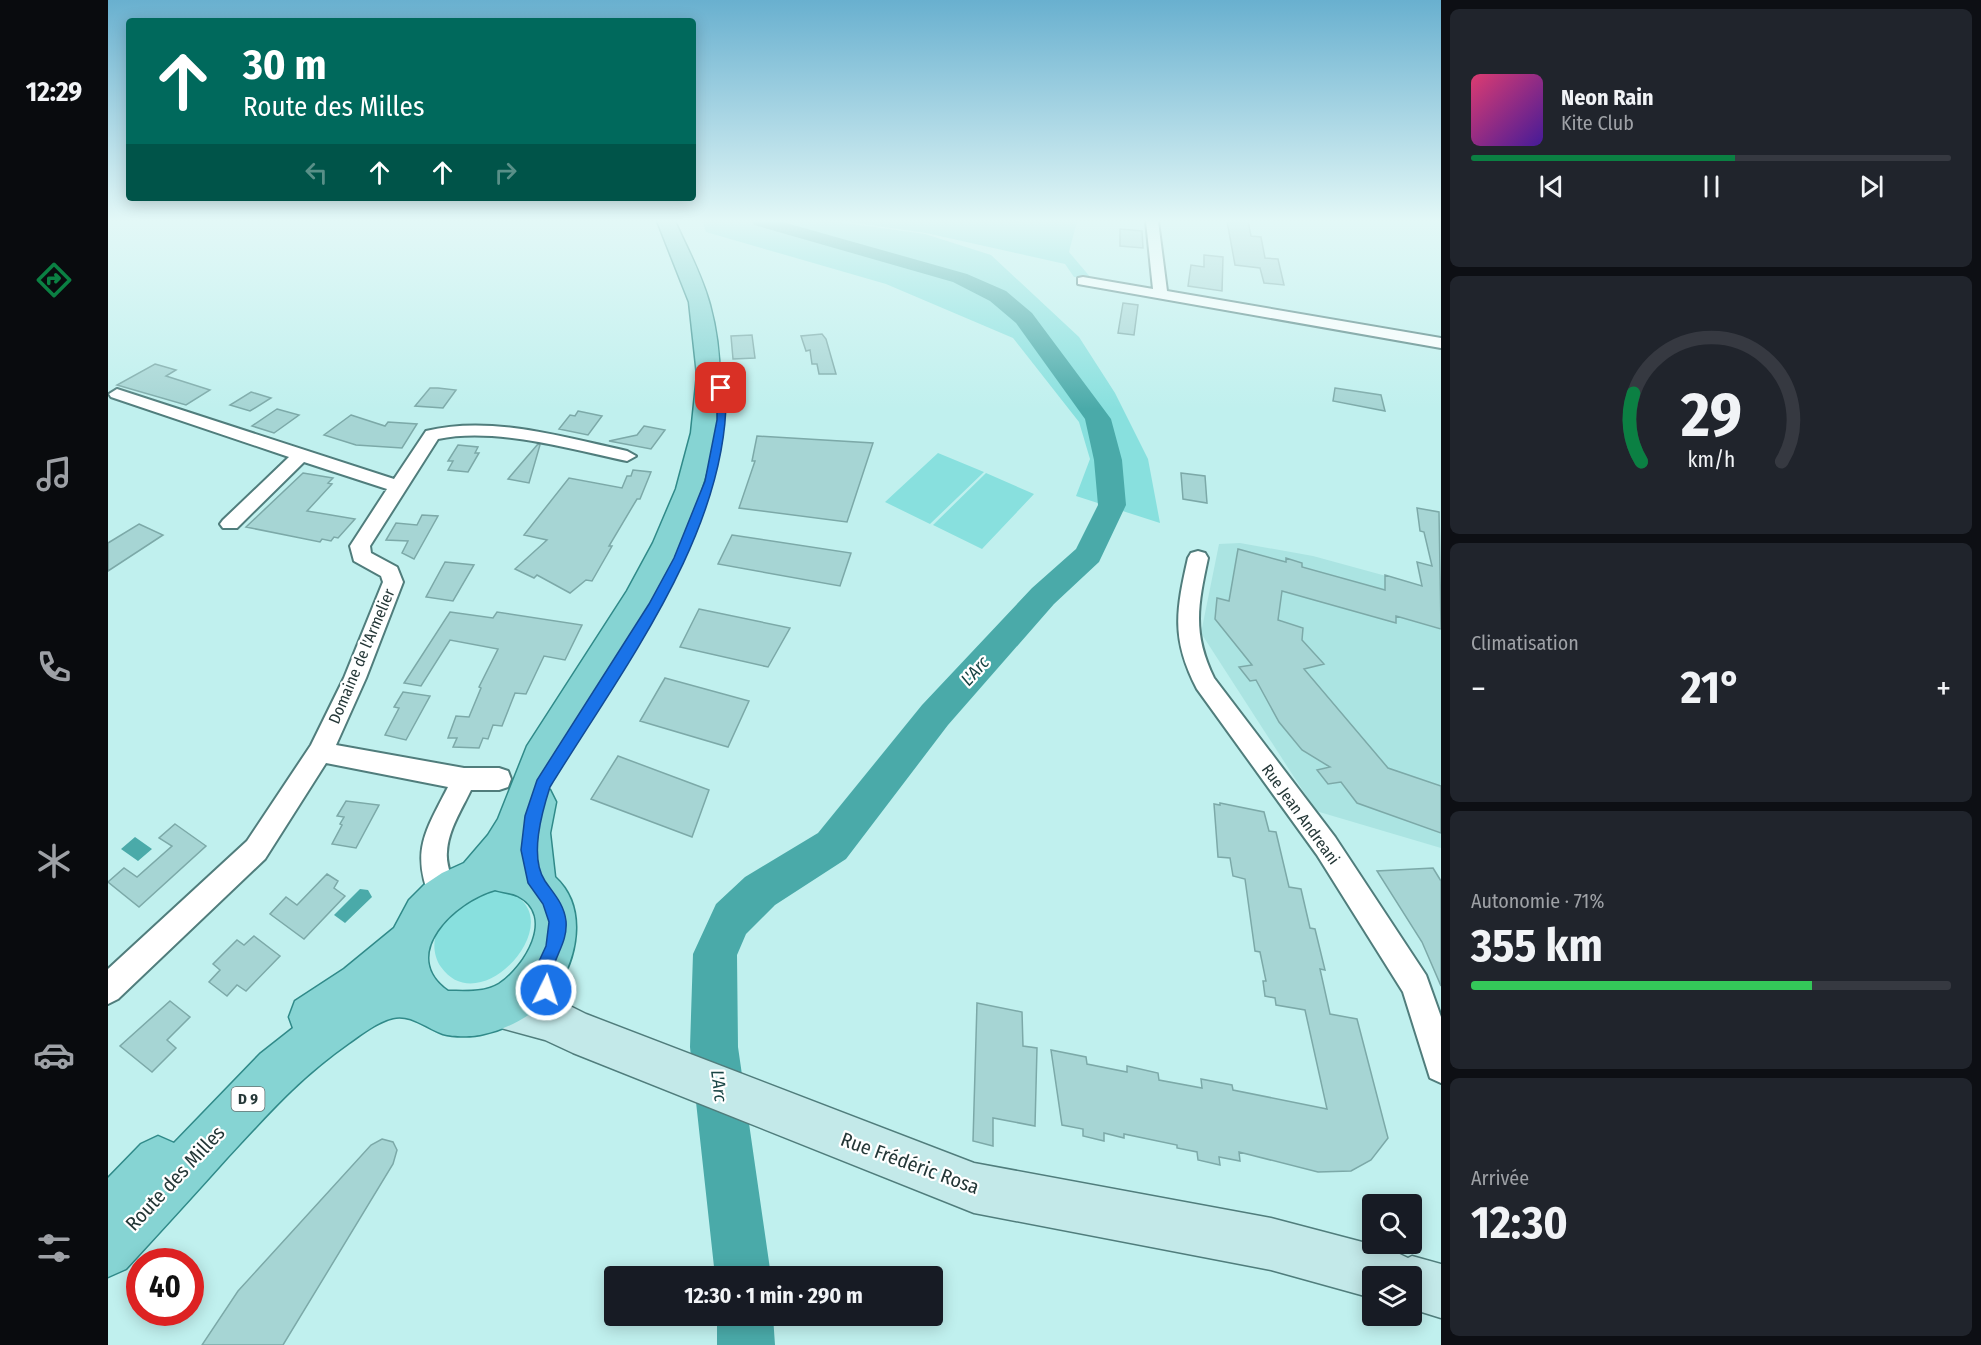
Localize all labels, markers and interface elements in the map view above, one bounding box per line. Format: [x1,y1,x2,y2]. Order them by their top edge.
text: 30 m [243,40,327,90]
icon: ahead [144,42,222,120]
text: 12:29 [26,76,82,108]
text: Neon Rain [1561,84,1654,111]
text: Route des Milles [243,91,424,123]
text: Kite Club [1561,111,1634,135]
icon: left [300,156,333,189]
icon: ahead [363,156,396,189]
icon: ahead [426,156,459,189]
icon: right [489,156,522,189]
icon: previous [1535,170,1568,203]
icon: pause [1695,170,1728,203]
icon: next [1855,170,1888,203]
icon: directions [33,259,75,301]
pin [695,362,746,413]
icon: arrive [704,371,737,404]
text: 29 [1680,378,1741,453]
text: km/h [1687,448,1735,474]
icon: music [33,453,75,495]
street label: Domaine de l'Armelier [324,585,399,727]
text: Climatisation [1471,631,1579,655]
icon: phone [33,646,75,688]
water label: L'Arc [956,652,994,690]
text: 21° [1681,661,1741,715]
text: − [1471,669,1486,709]
text: + [1936,669,1951,709]
street label: Rue Jean Andreani [1258,760,1343,868]
icon: climate [33,840,75,882]
text: Autonomie · 71% [1471,889,1604,913]
text: 355 km [1471,919,1603,973]
position arrow [514,958,578,1022]
icon: car [33,1034,75,1076]
water label: L'Arc [706,1069,732,1103]
road number: D 9 [232,1087,264,1111]
street label: Route des Milles [120,1121,230,1235]
street label: Rue Frédéric Rosa [838,1127,982,1199]
text: Arrivée [1471,1166,1529,1190]
map controls [1362,1194,1422,1326]
button: search [1362,1194,1422,1254]
text: 12:30 [1471,1196,1568,1250]
icon: filters [33,1227,75,1269]
speed limit sign: 40 [126,1248,204,1326]
button: layers [1362,1266,1422,1326]
text: 12:30 · 1 min · 290 m [684,1282,863,1309]

